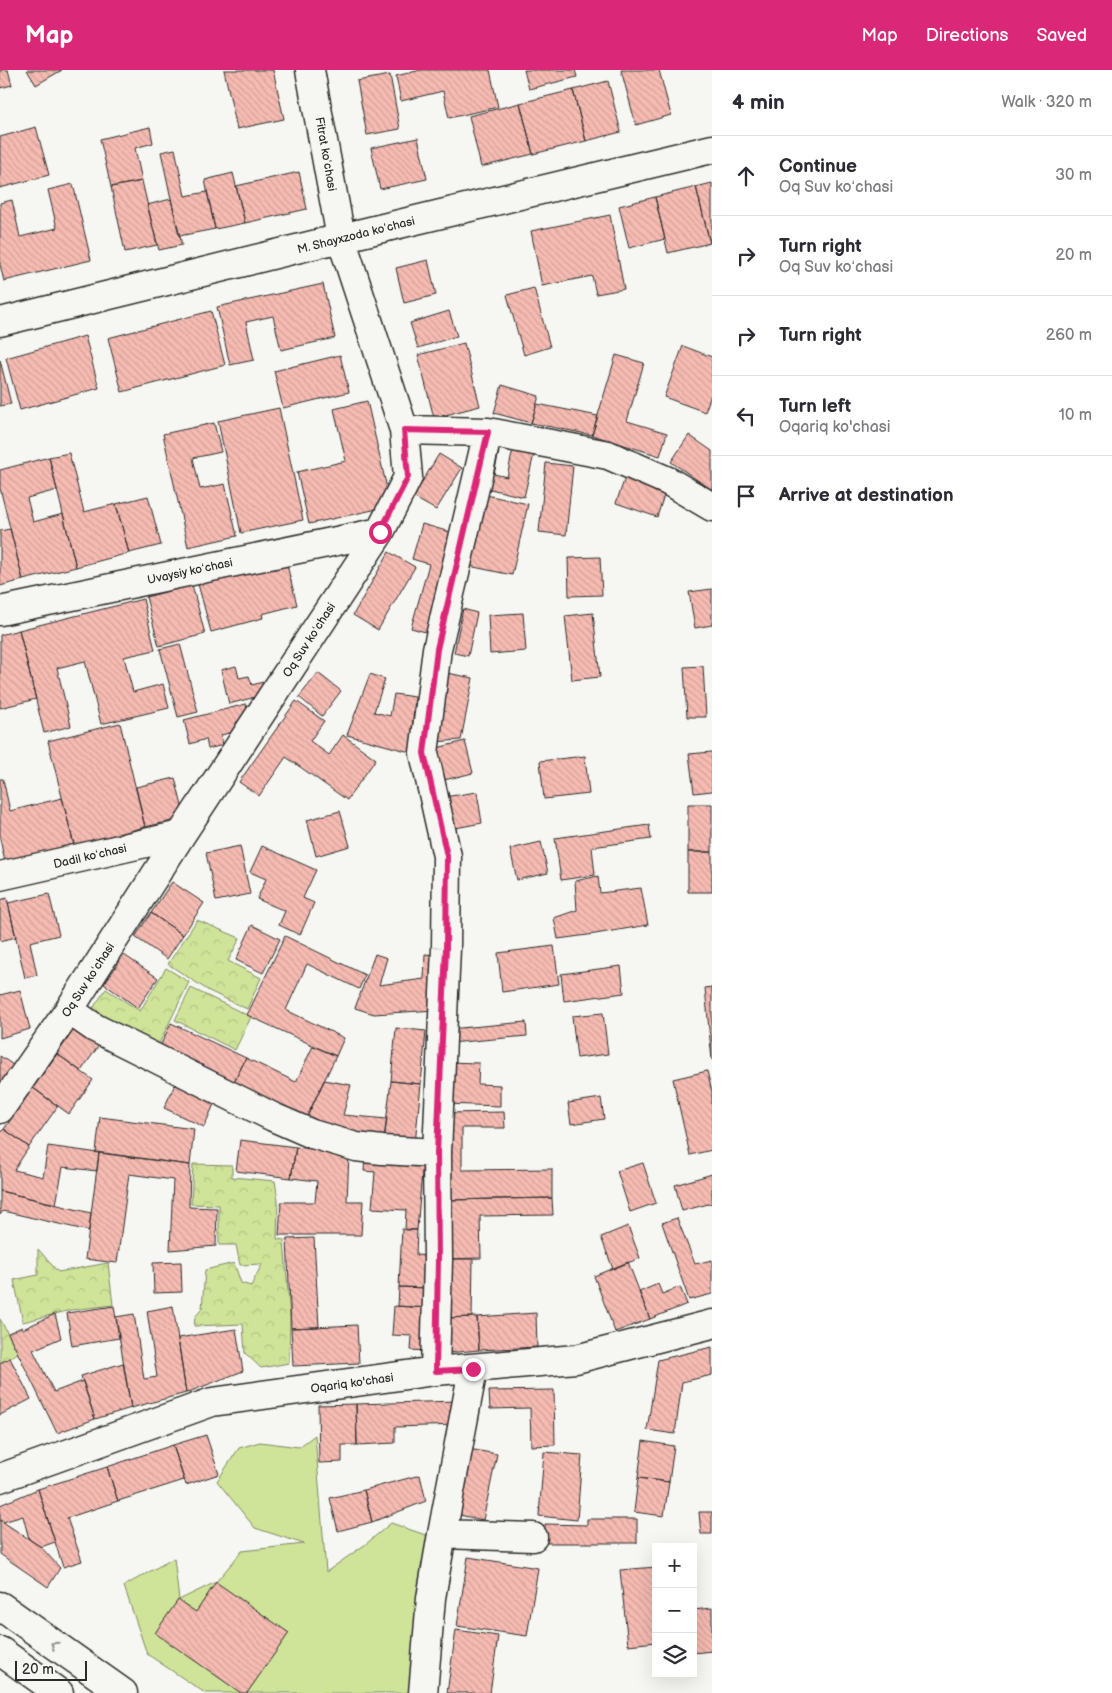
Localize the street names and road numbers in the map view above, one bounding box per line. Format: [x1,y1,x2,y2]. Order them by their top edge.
street label: Fitrat koʻchasi [312,116,339,193]
street label: M. Shayxzoda koʻchasi [296,214,417,257]
street label: Uvaysiy koʻchasi [146,555,234,588]
street label: Oq Suv koʻchasi [280,600,339,680]
street label: Dadil koʻchasi [52,841,128,872]
street label: Oq Suv koʻchasi [59,940,118,1020]
street label: Oqariq ko'chasi [310,1370,395,1397]

